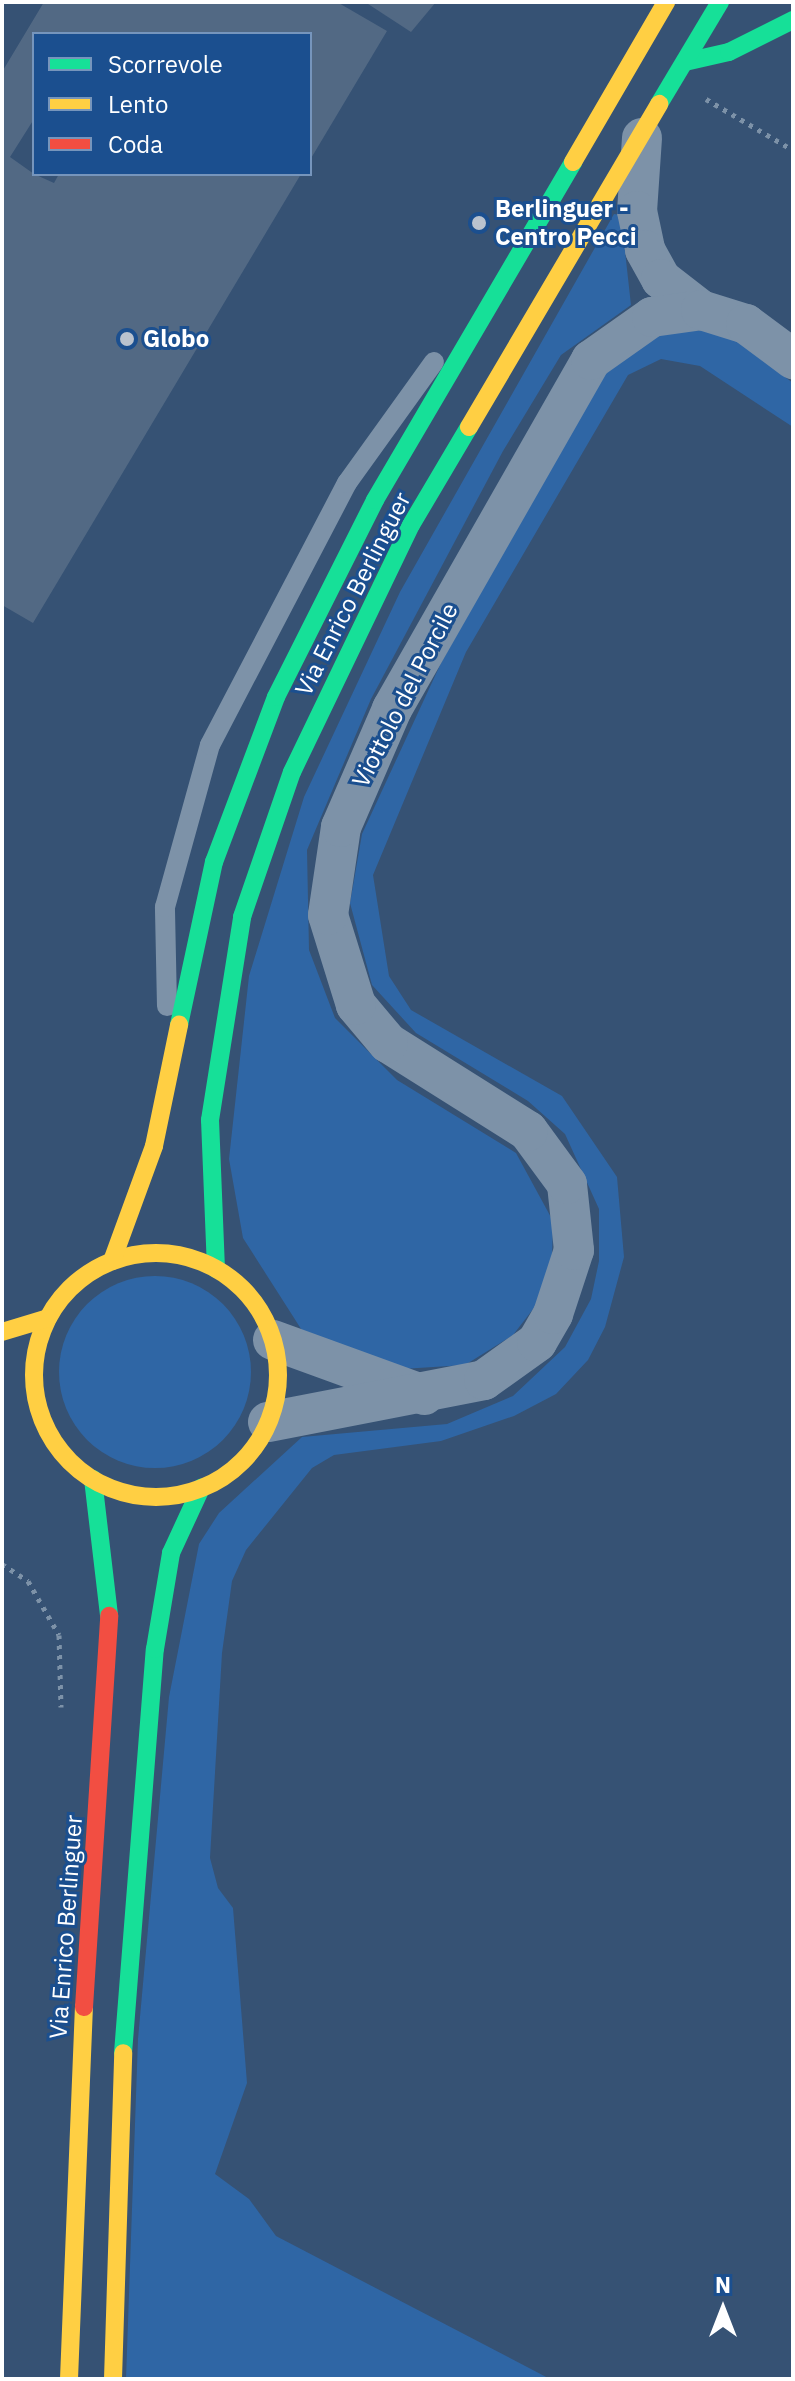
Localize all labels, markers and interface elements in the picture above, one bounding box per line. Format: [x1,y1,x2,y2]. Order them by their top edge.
legend [32,32,312,176]
text: Scorrevole [108,48,223,80]
text: Lento [108,88,168,120]
text: Coda [108,128,163,160]
place label: Berlinguer - Centro Pecci [495,195,637,251]
marker: Berlinguer - Centro Pecci [470,214,488,232]
place label: Globo [143,325,209,353]
marker: Globo [118,330,136,348]
street label: Via Enrico Berlinguer [289,487,417,701]
street label: Viottolo del Porcile [346,598,464,792]
street label: Via Enrico Berlinguer [44,1814,88,2040]
north arrow [683,2269,763,2349]
text: N [715,2270,731,2299]

